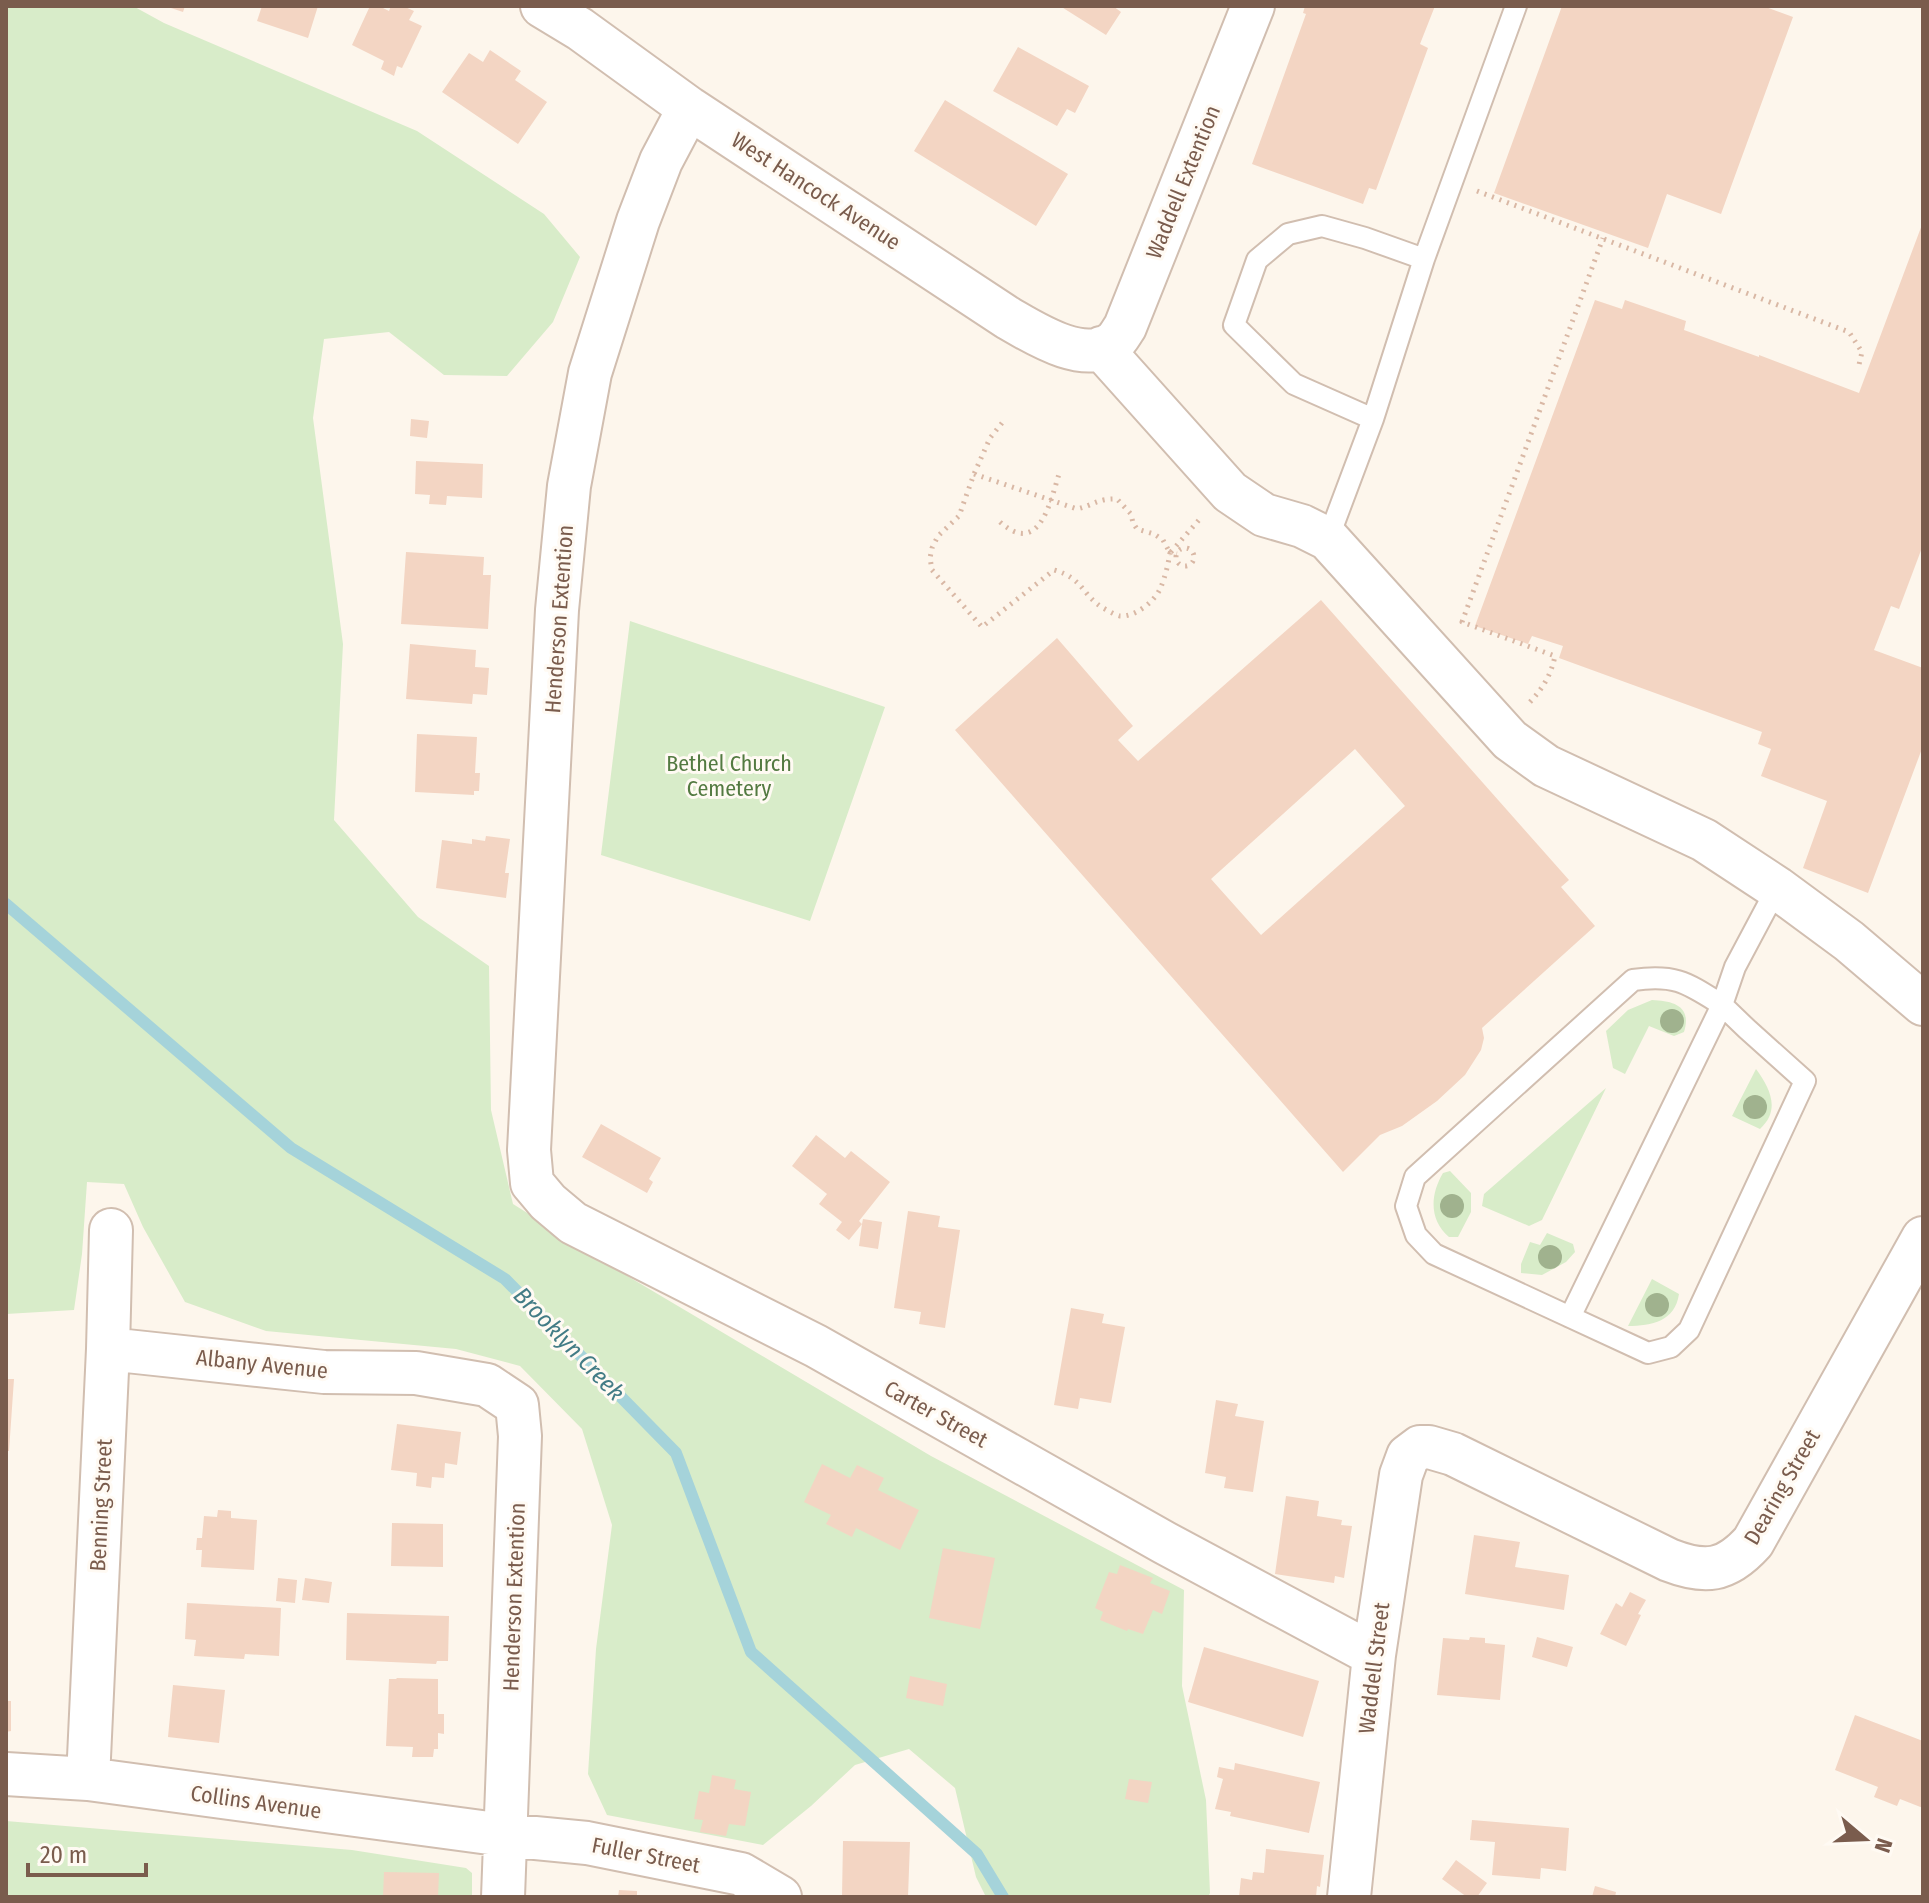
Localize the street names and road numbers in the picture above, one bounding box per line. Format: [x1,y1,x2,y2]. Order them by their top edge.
street label: Waddell Extention [1140,101,1226,263]
street label: West Hancock Avenue [726,126,906,256]
street label: Henderson Extention [539,524,579,714]
street label: Albany Avenue [195,1344,329,1384]
street label: Carter Street [880,1375,993,1454]
street label: Dearing Street [1738,1424,1826,1549]
street label: Benning Street [84,1437,118,1572]
street label: Henderson Extention [497,1502,531,1692]
street label: Waddell Street [1353,1600,1396,1735]
street label: Collins Avenue [189,1779,323,1825]
street label: Fuller Street [590,1831,703,1879]

